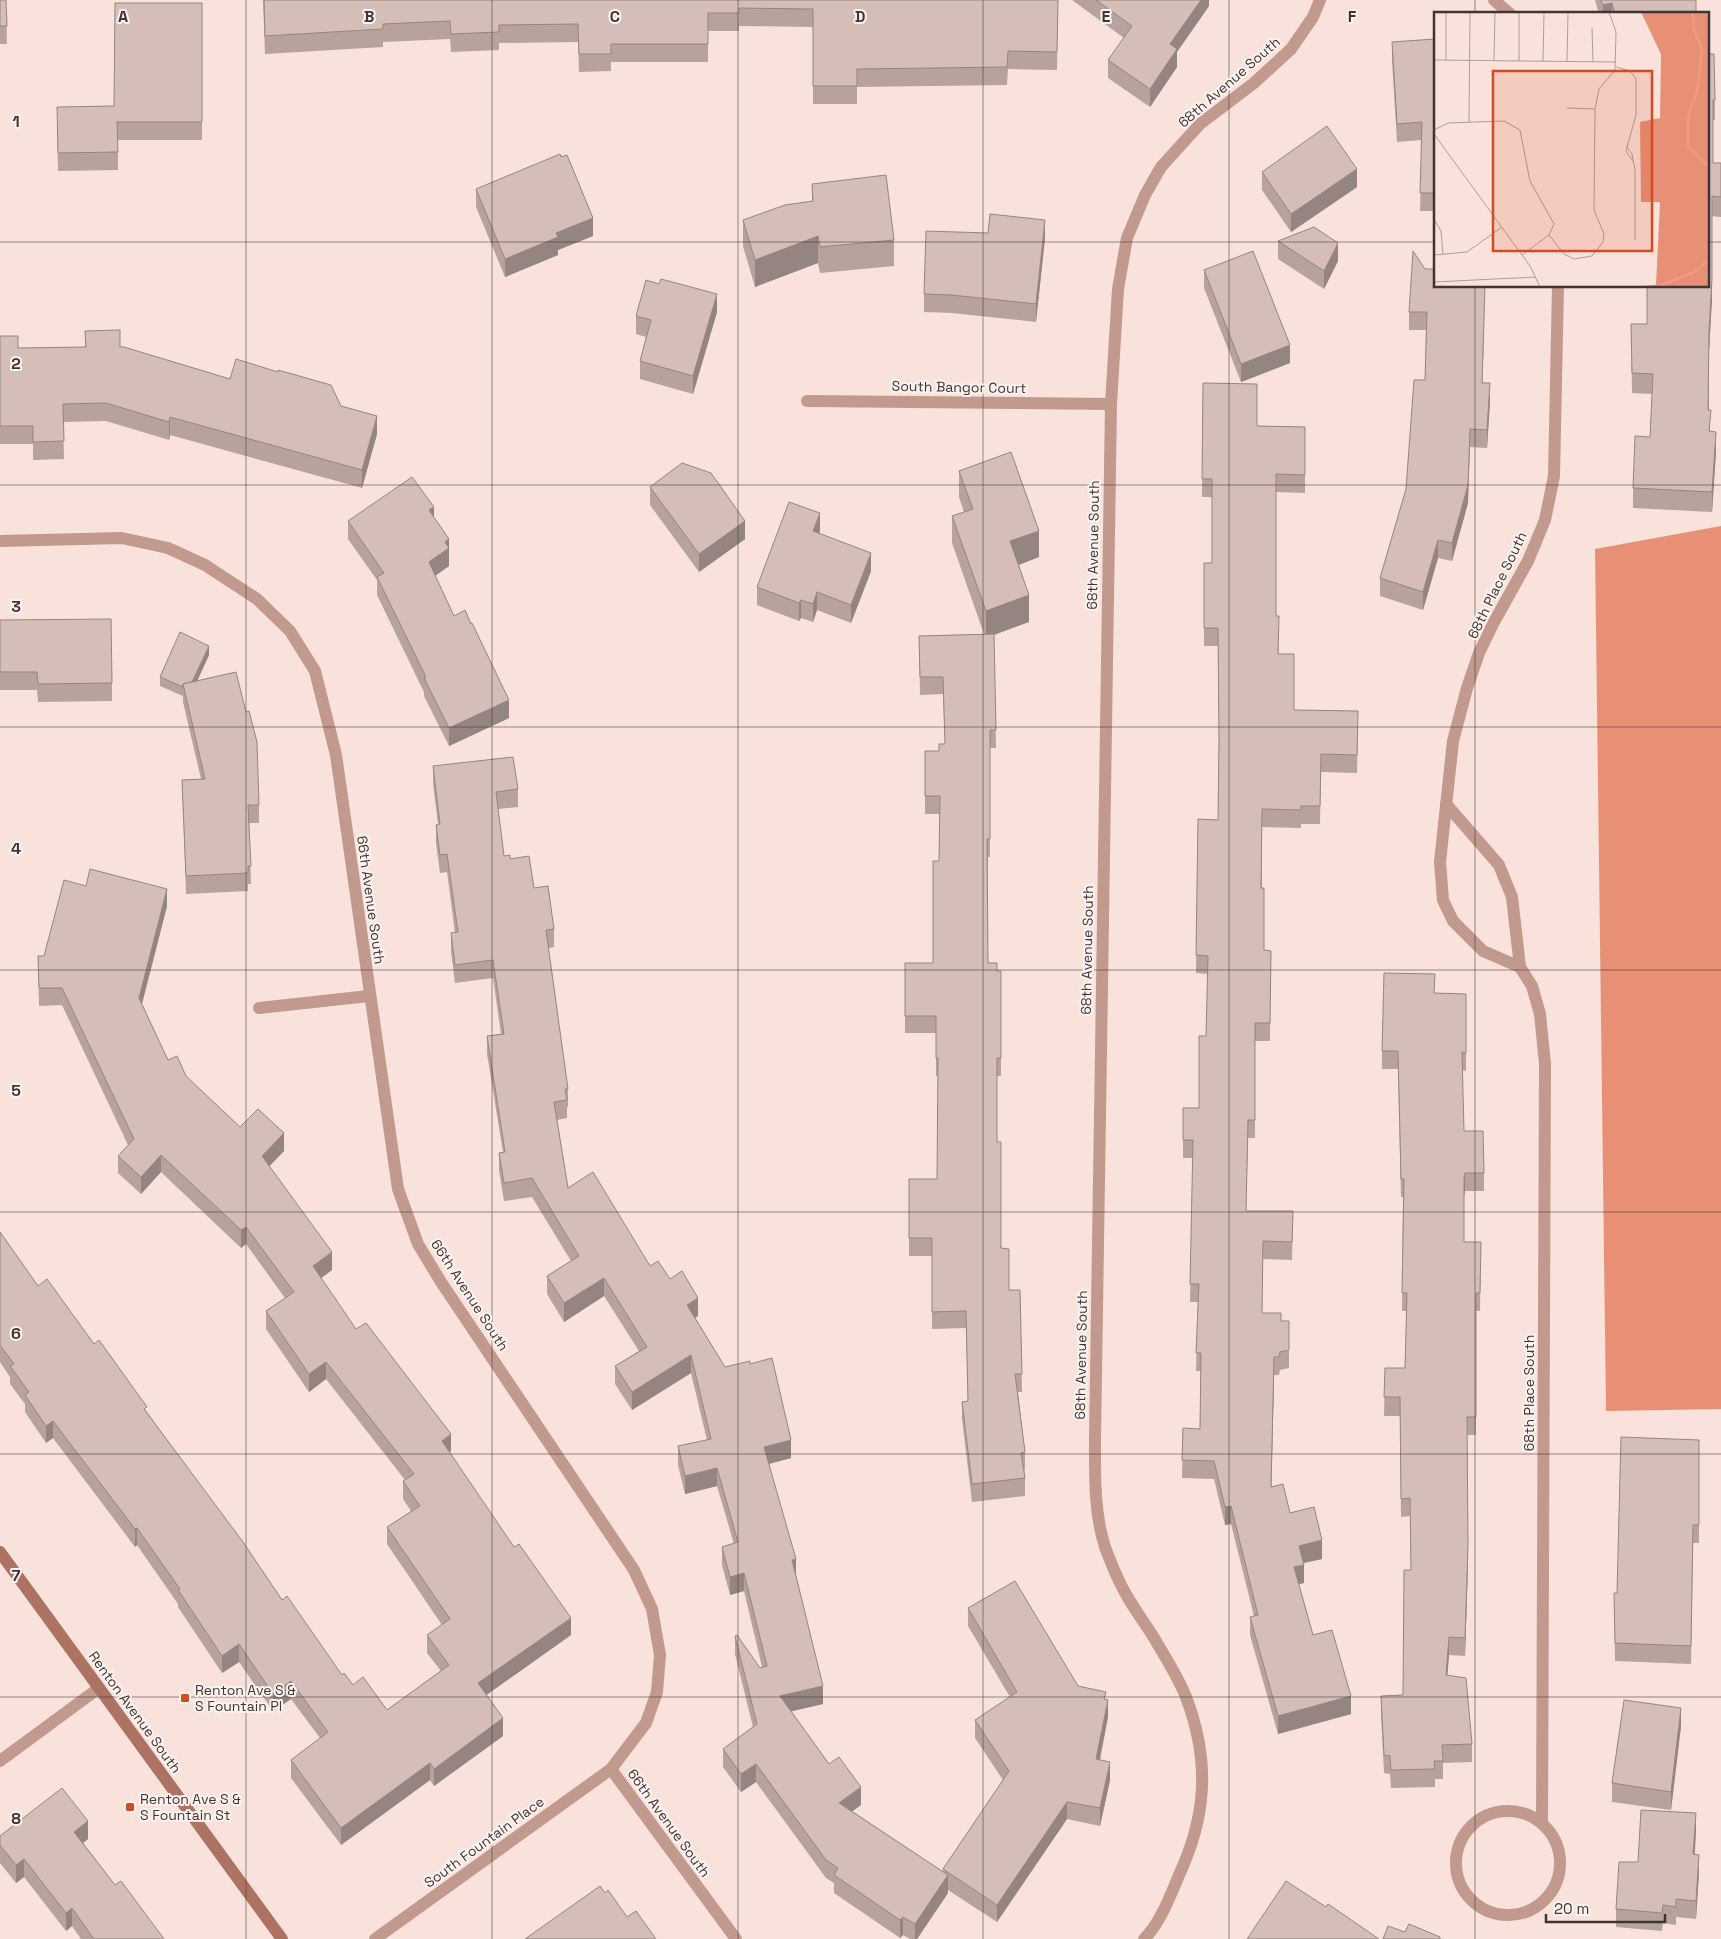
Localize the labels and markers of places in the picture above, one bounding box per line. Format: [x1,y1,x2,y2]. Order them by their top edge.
place label: Renton Ave S & S Fountain Pl [195,1681,296,1715]
marker: Renton Ave S & S Fountain Pl [179,1692,191,1704]
place label: Renton Ave S & S Fountain St [140,1790,241,1824]
marker: Renton Ave S & S Fountain St [124,1801,136,1813]

